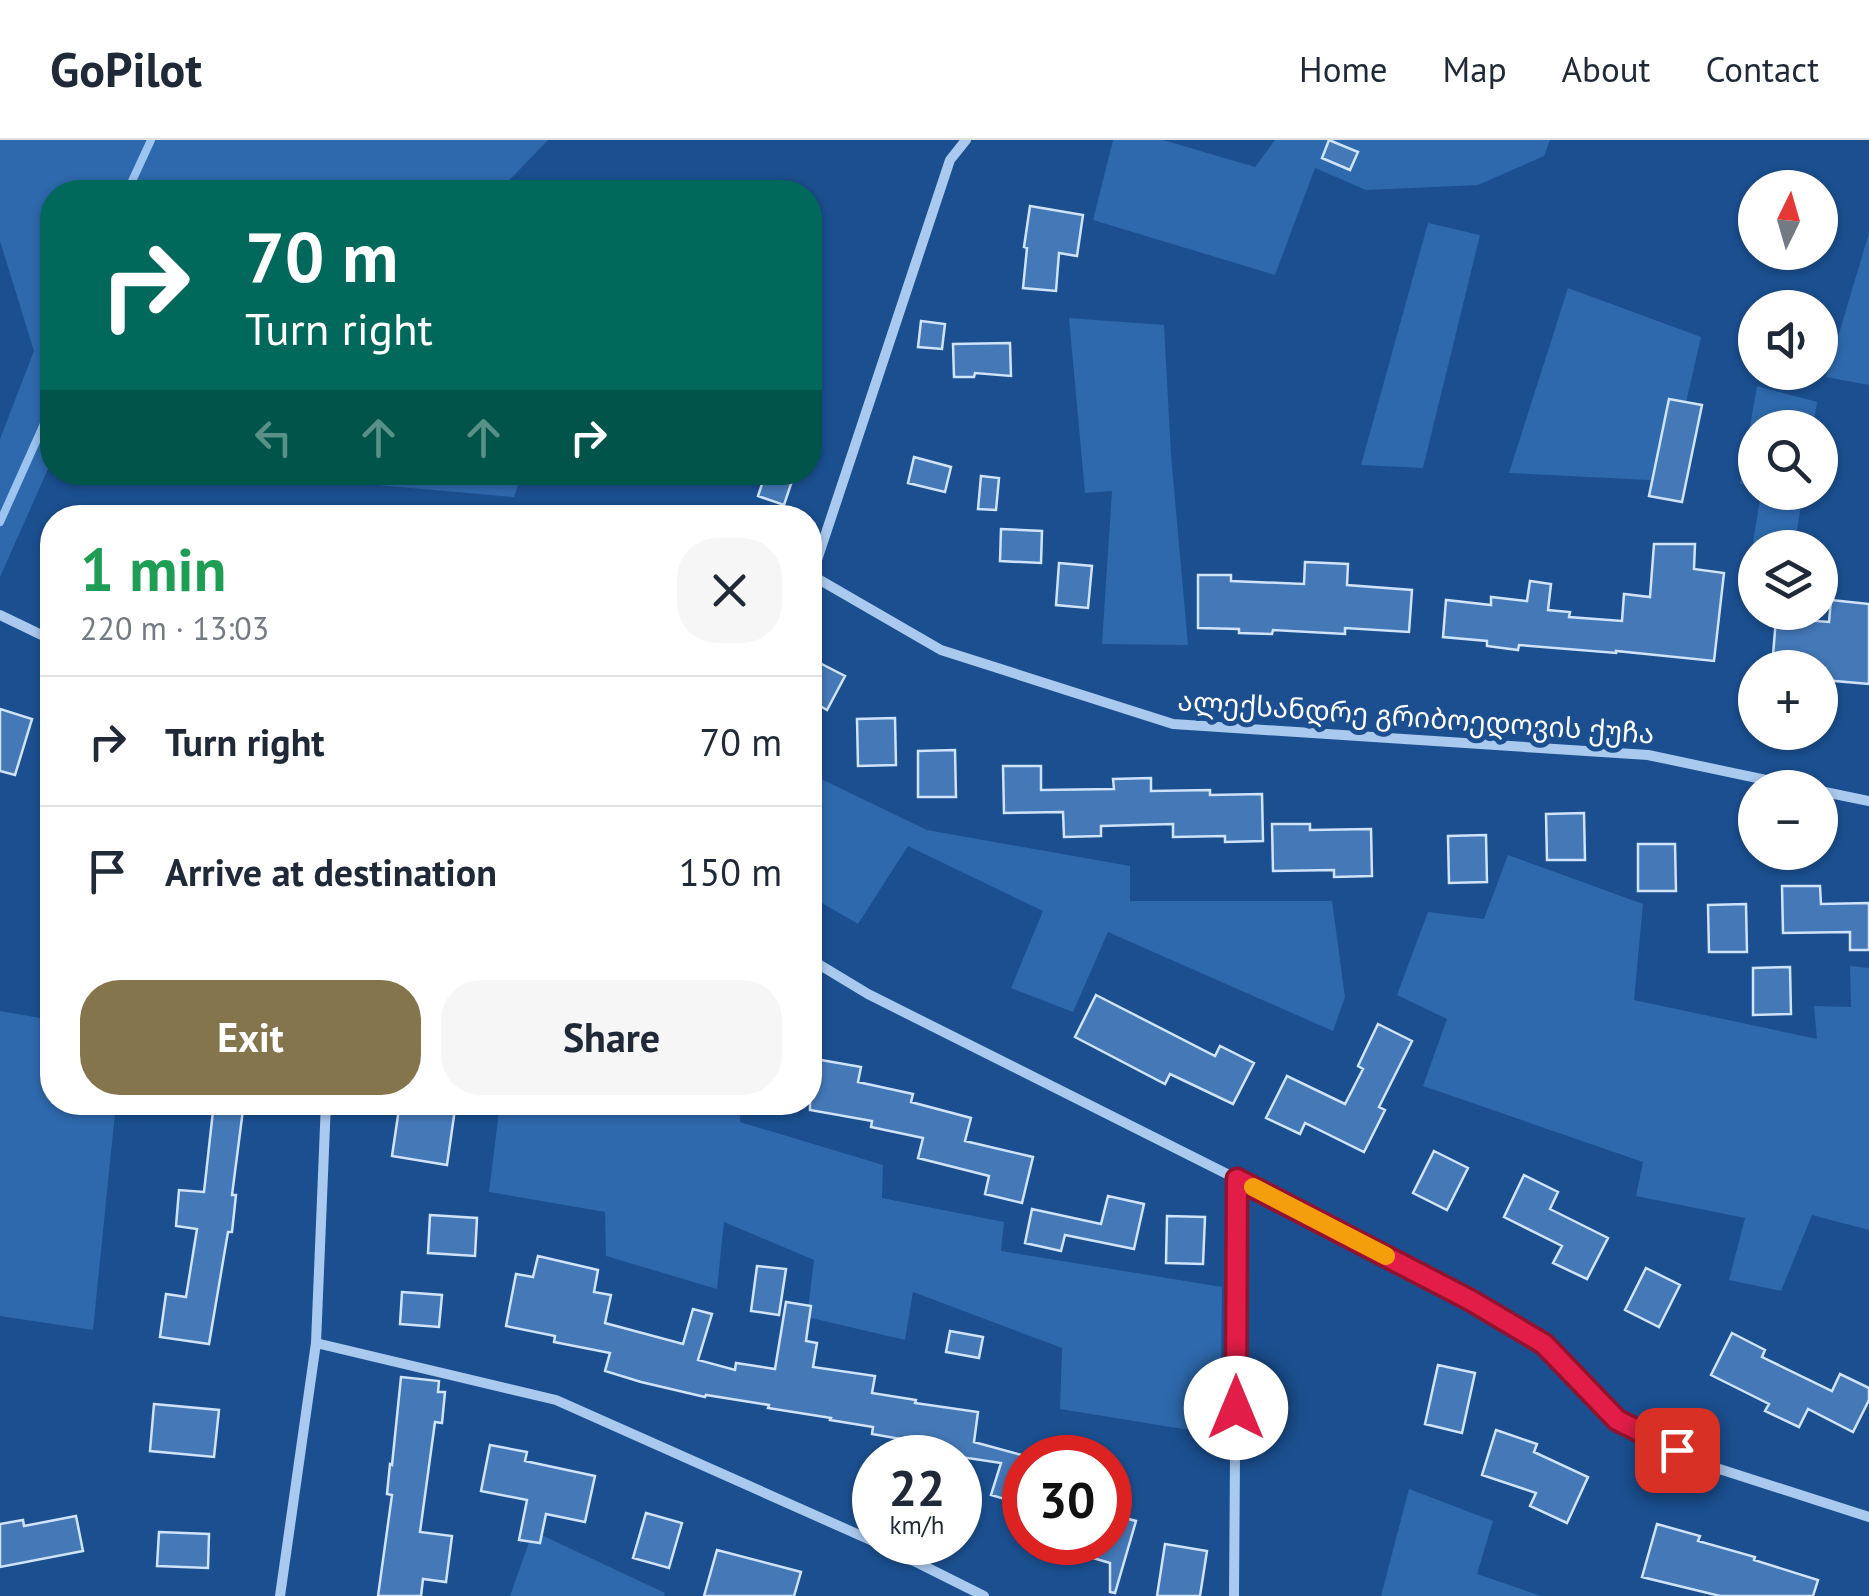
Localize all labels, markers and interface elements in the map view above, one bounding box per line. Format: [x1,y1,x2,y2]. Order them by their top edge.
text: GoPilot [50,38,202,100]
text: Home [1299,46,1388,92]
text: Map [1443,46,1507,92]
text: About [1562,46,1650,92]
text: Contact [1705,46,1819,92]
north arrow [1738,170,1838,270]
map controls [1738,170,1838,870]
text: 70 m [245,211,398,301]
icon: right [80,220,210,350]
button: sound [1738,290,1838,390]
text: Turn right [245,299,433,357]
icon: left [246,410,301,465]
icon: ahead [351,410,406,465]
icon: ahead [456,410,511,465]
icon: right [561,410,616,465]
button: search [1738,410,1838,510]
text: 1 min [80,530,226,608]
button: layers [1738,530,1838,630]
button: close [677,538,782,643]
text: 220 m · 13:03 [80,607,269,649]
button: + [1738,650,1838,750]
street label: ალექსანდრე გრიბოედოვის ქუჩა [1176,681,1656,752]
icon: right [80,714,135,769]
text: Turn right [165,717,325,766]
text: 70 m [700,717,782,766]
button: − [1738,770,1838,870]
icon: arrive [80,844,135,899]
text: Arrive at destination [165,847,497,896]
text: 150 m [679,847,782,896]
button: Exit [80,980,421,1095]
button: Share [441,980,782,1095]
position arrow [1184,1356,1288,1460]
pin [1635,1408,1720,1493]
icon: arrive [1650,1423,1705,1478]
speed limit sign: 30 [1002,1435,1132,1565]
text: 22 [889,1455,945,1520]
text: km/h [890,1509,944,1541]

